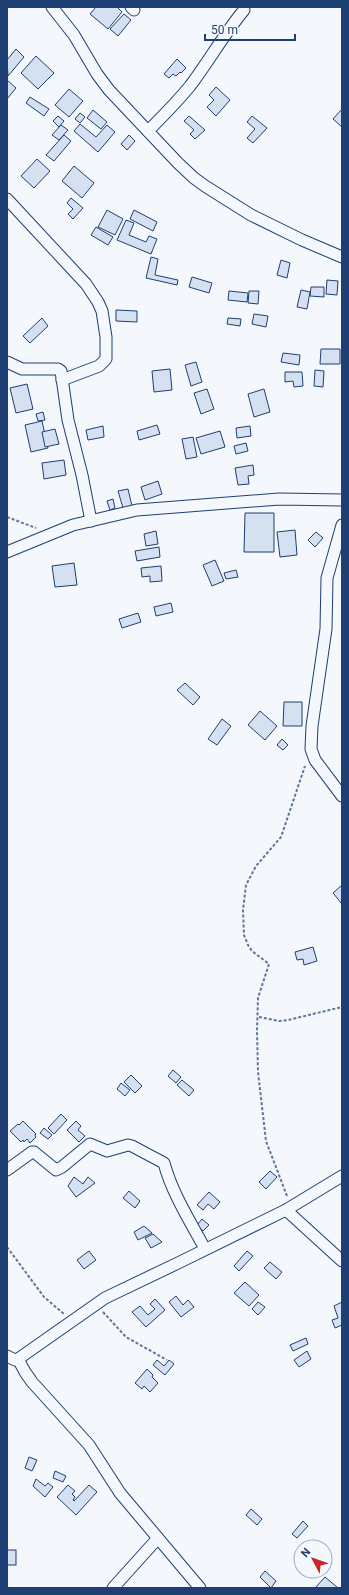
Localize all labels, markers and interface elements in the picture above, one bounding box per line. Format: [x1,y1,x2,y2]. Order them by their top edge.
scale bar [205,16,295,42]
text: 50 m [211,23,238,37]
north arrow [293,1539,333,1579]
text: N [298,1545,313,1560]

